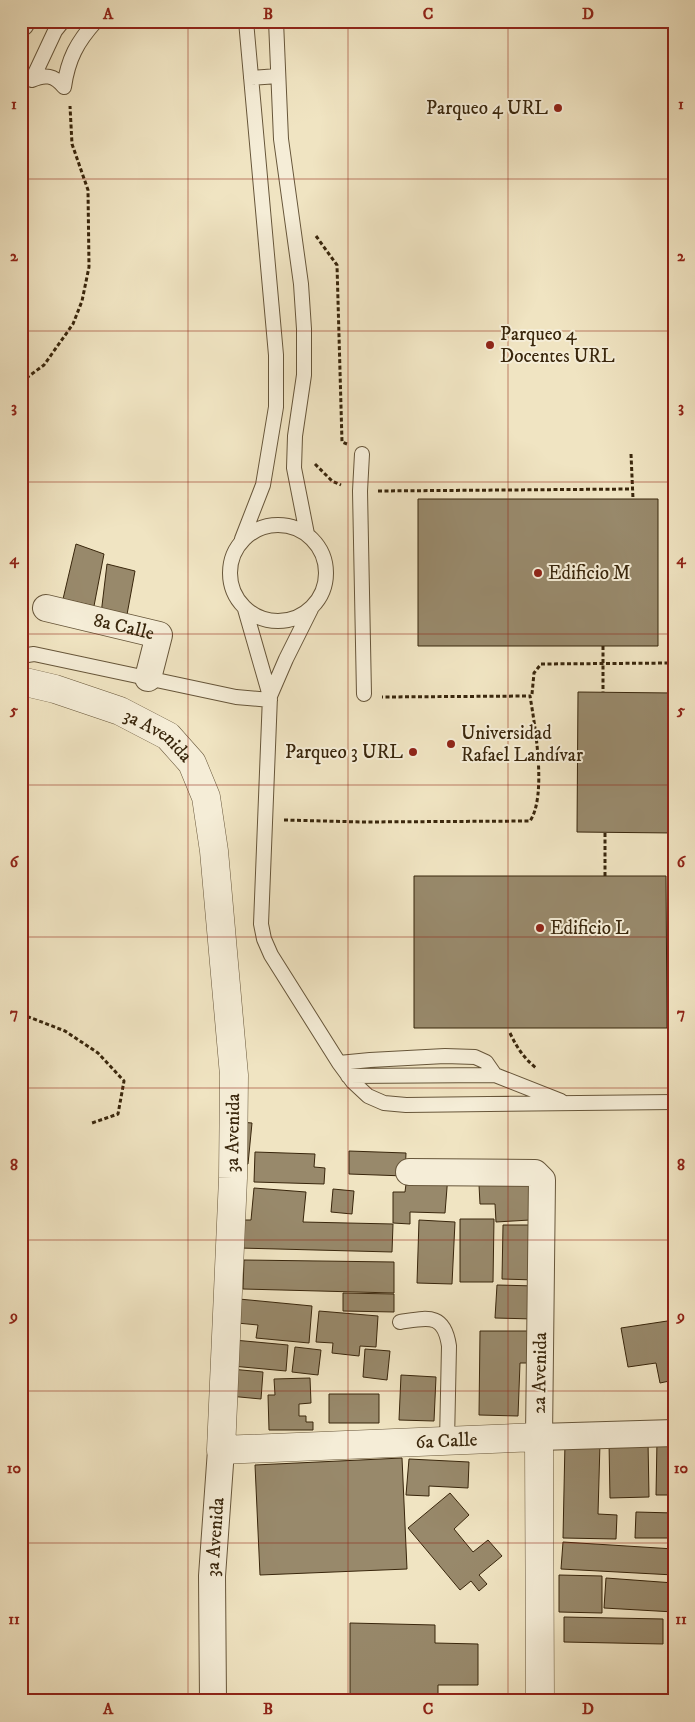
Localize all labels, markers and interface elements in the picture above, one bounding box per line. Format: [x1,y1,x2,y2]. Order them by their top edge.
text: A [102,4,114,24]
text: B [263,4,273,24]
text: C [423,4,433,24]
text: D [582,4,594,24]
text: 1 [11,94,17,114]
text: 1 [678,94,684,114]
place label: Parqueo 4 URL [426,97,548,121]
marker: Parqueo 4 URL [552,102,564,114]
text: 2 [10,246,19,266]
text: 2 [677,246,686,266]
place label: Parqueo 4 Docentes URL [500,323,615,368]
marker: Parqueo 4 Docentes URL [484,339,496,351]
text: 3 [11,397,17,417]
text: 3 [678,397,684,417]
text: 4 [8,549,19,569]
text: 4 [675,549,686,569]
place label: Edificio M [548,562,630,585]
marker: Edificio M [532,567,544,579]
street label: 8a Calle [91,608,157,645]
text: 5 [9,700,18,720]
text: 5 [676,700,685,720]
street label: 3a Avenida [120,703,197,767]
place label: Universidad Rafael Landívar [461,722,583,767]
marker: Universidad Rafael Landívar [445,738,457,750]
place label: Parqueo 3 URL [285,741,403,765]
marker: Parqueo 3 URL [407,746,419,758]
text: 6 [10,852,20,872]
text: 6 [677,852,687,872]
place label: Edificio L [550,917,629,940]
marker: Edificio L [534,922,546,934]
text: 7 [10,1003,18,1023]
text: 7 [677,1003,685,1023]
street label: 3a Avenida [221,1093,245,1173]
text: 8 [10,1155,18,1175]
text: 8 [677,1155,685,1175]
text: 9 [9,1306,18,1326]
text: 9 [676,1306,685,1326]
street label: 2a Avenida [528,1332,552,1414]
street label: 6a Calle [415,1428,478,1454]
text: 10 [7,1458,22,1478]
text: 10 [674,1458,689,1478]
street label: 3a Avenida [200,1497,229,1578]
text: 11 [8,1609,20,1629]
text: 11 [675,1609,687,1629]
text: A [102,1699,114,1719]
text: B [263,1699,273,1719]
text: C [423,1699,433,1719]
text: D [582,1699,594,1719]

